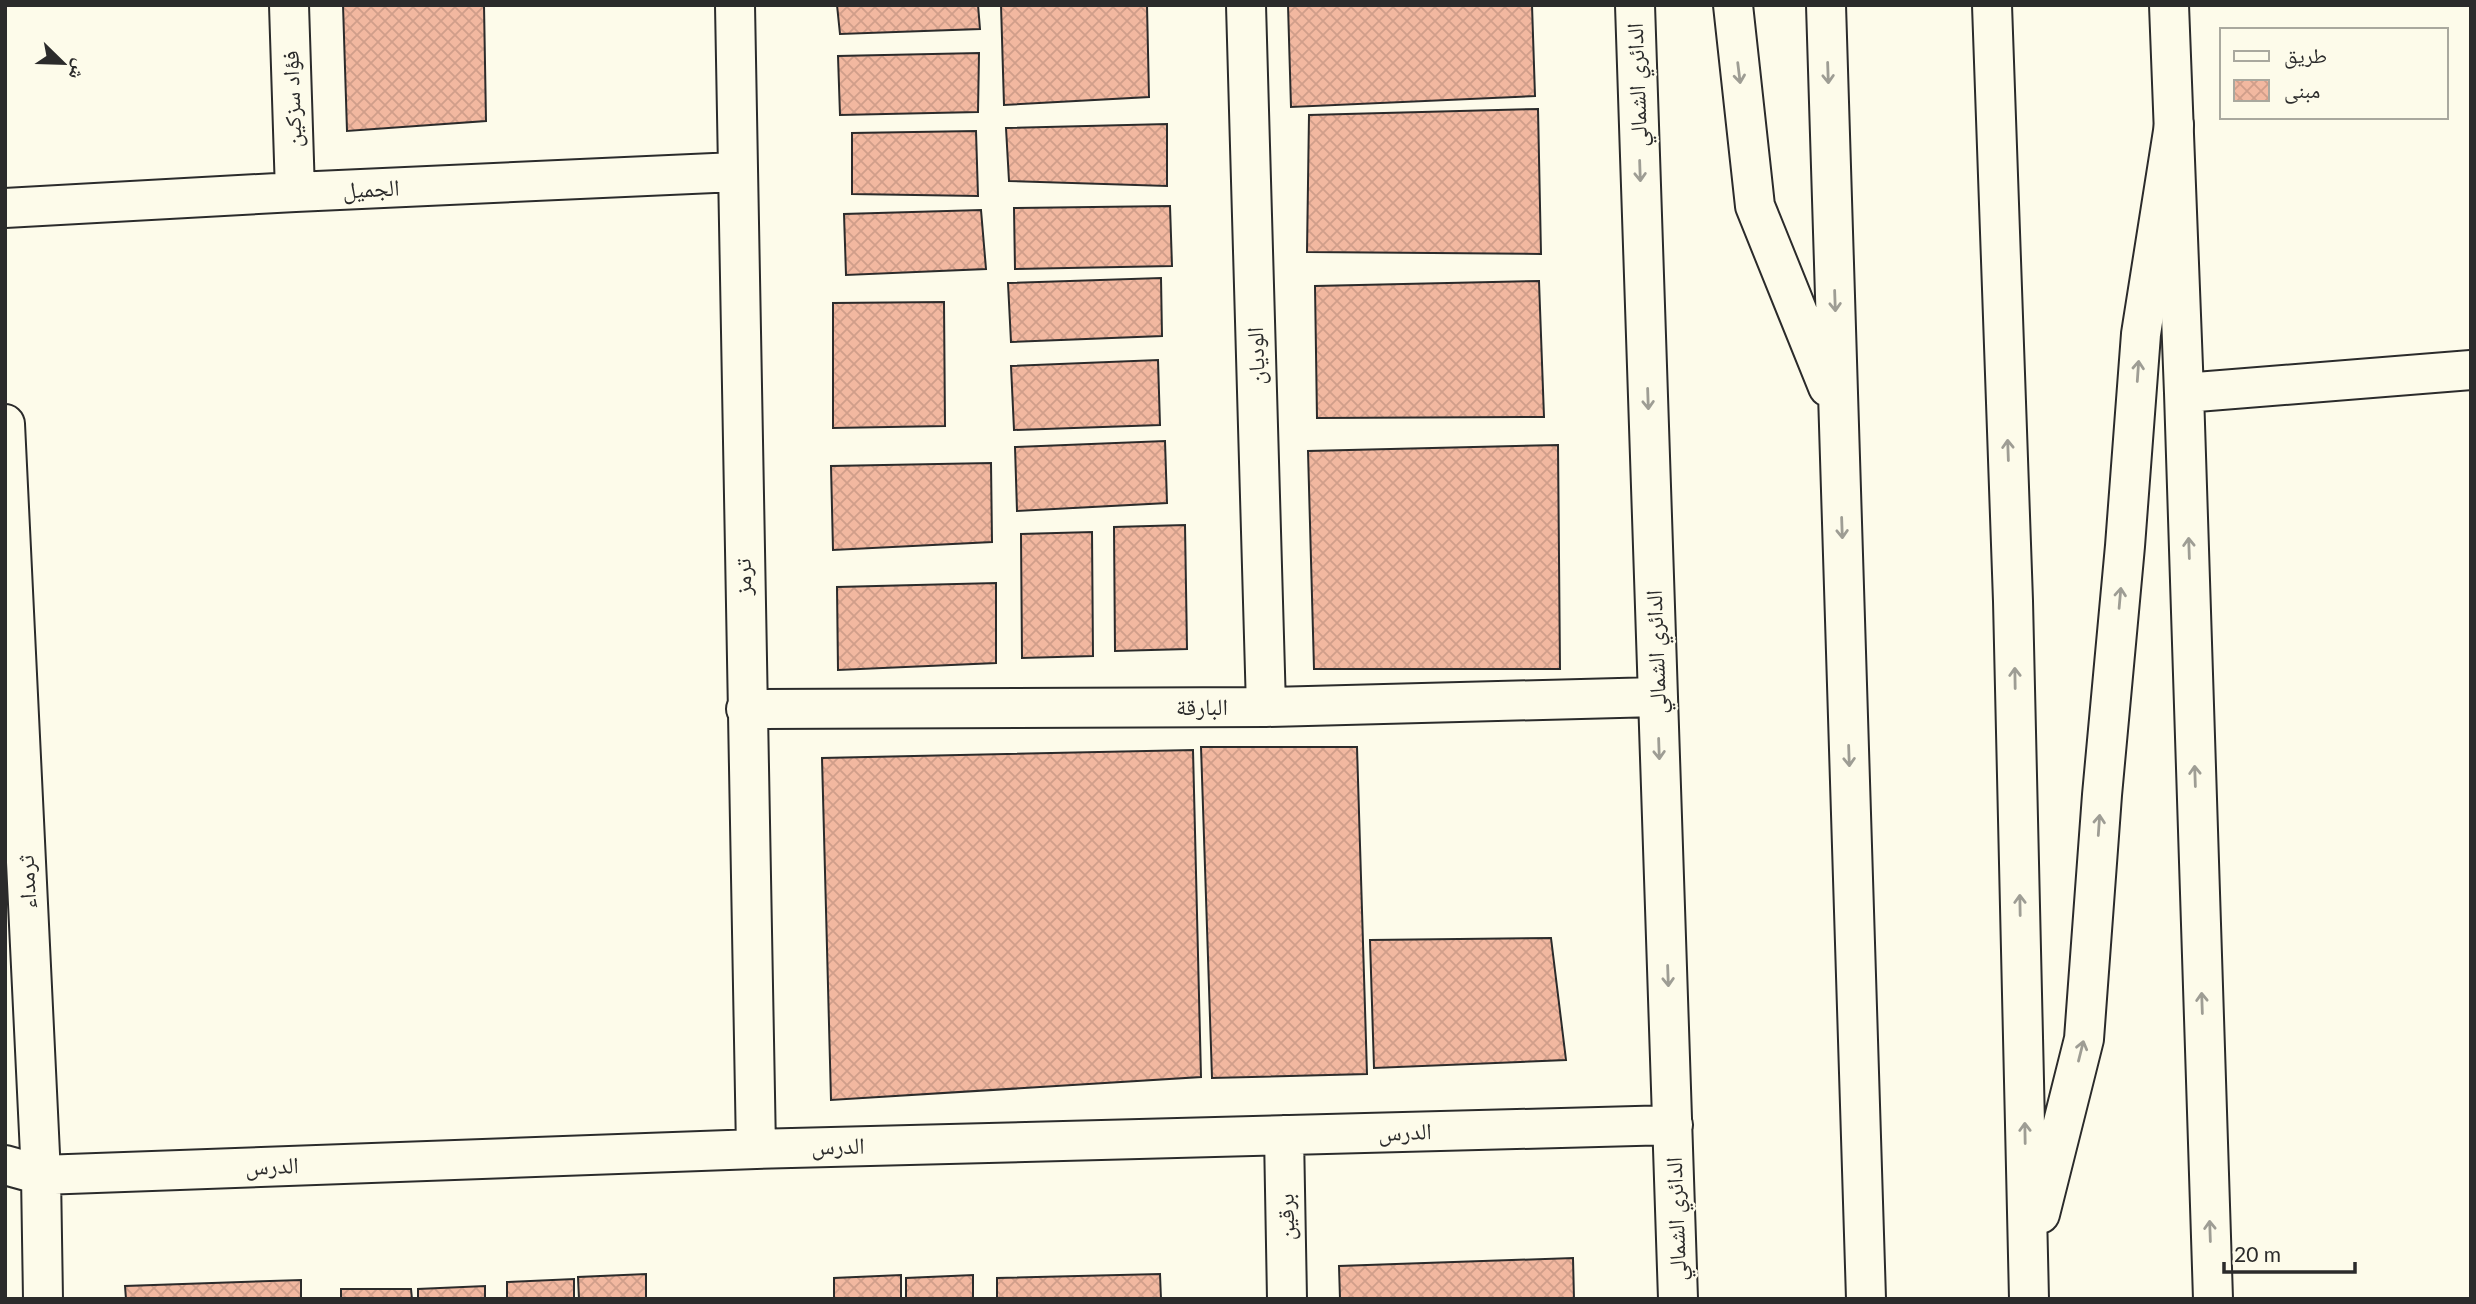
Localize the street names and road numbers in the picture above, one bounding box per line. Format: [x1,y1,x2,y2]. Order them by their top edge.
street label: الدائري الشمالي [1620,22,1658,148]
street label: فؤاد سزكين [275,50,308,148]
street label: الجميل [342,173,400,204]
street label: الوديان [1240,327,1271,385]
street label: ترمز [728,558,756,597]
street label: الدائري الشمالي [1639,589,1677,715]
street label: البارقة [1176,692,1228,721]
street label: ثرمداء [11,854,41,910]
street label: الدرس [1378,1116,1432,1147]
street label: الدرس [811,1131,865,1160]
street label: الدرس [245,1150,299,1181]
street label: الدائري الشمالي [1659,1156,1697,1282]
street label: برقين [1271,1193,1300,1241]

